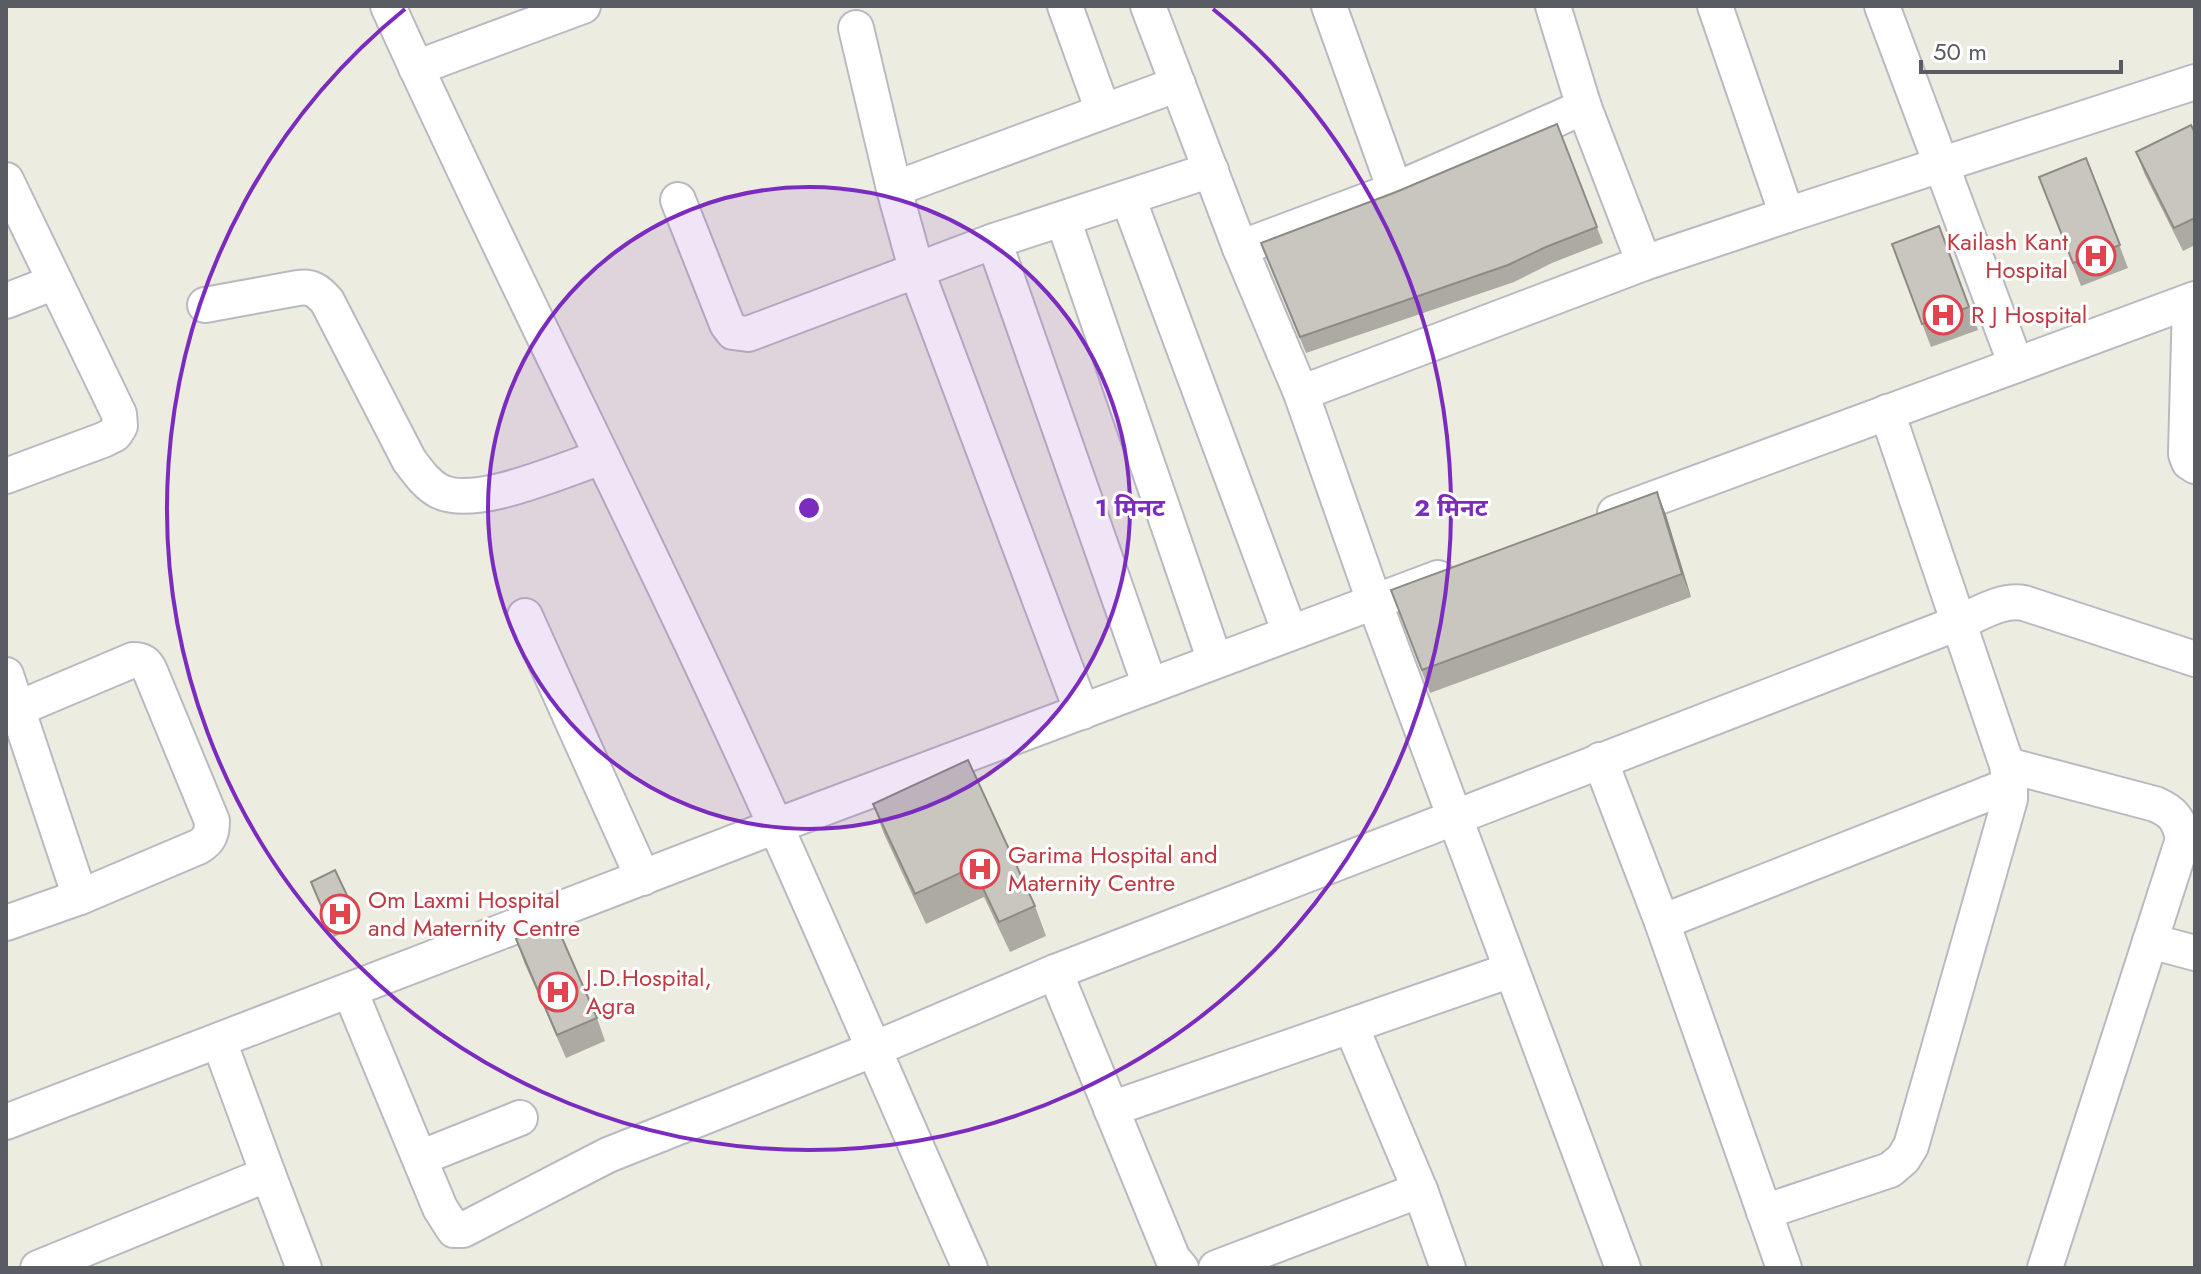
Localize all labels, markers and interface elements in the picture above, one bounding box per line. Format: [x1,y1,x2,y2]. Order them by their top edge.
scale bar [1921,24,2121,74]
text: 50 m [1933,34,1987,69]
place label: Kailash Kant Hospital [1947,224,2068,287]
hospital icon: Kailash Kant Hospital [2075,235,2117,277]
hospital icon: R J Hospital [1922,294,1964,336]
place label: R J Hospital [1971,297,2087,332]
text: 1 मिनट [1095,490,1166,525]
text: 2 मिनट [1414,490,1489,525]
centre of rings [795,494,823,522]
place label: Garima Hospital and Maternity Centre [1008,837,1218,900]
hospital icon: Garima Hospital and Maternity Centre [959,848,1001,890]
place label: Om Laxmi Hospital and Maternity Centre [368,882,580,945]
hospital icon: Om Laxmi Hospital and Maternity Centre [319,893,361,935]
place label: J.D.Hospital, Agra [583,960,712,1023]
hospital icon: J.D.Hospital, Agra [537,971,579,1013]

